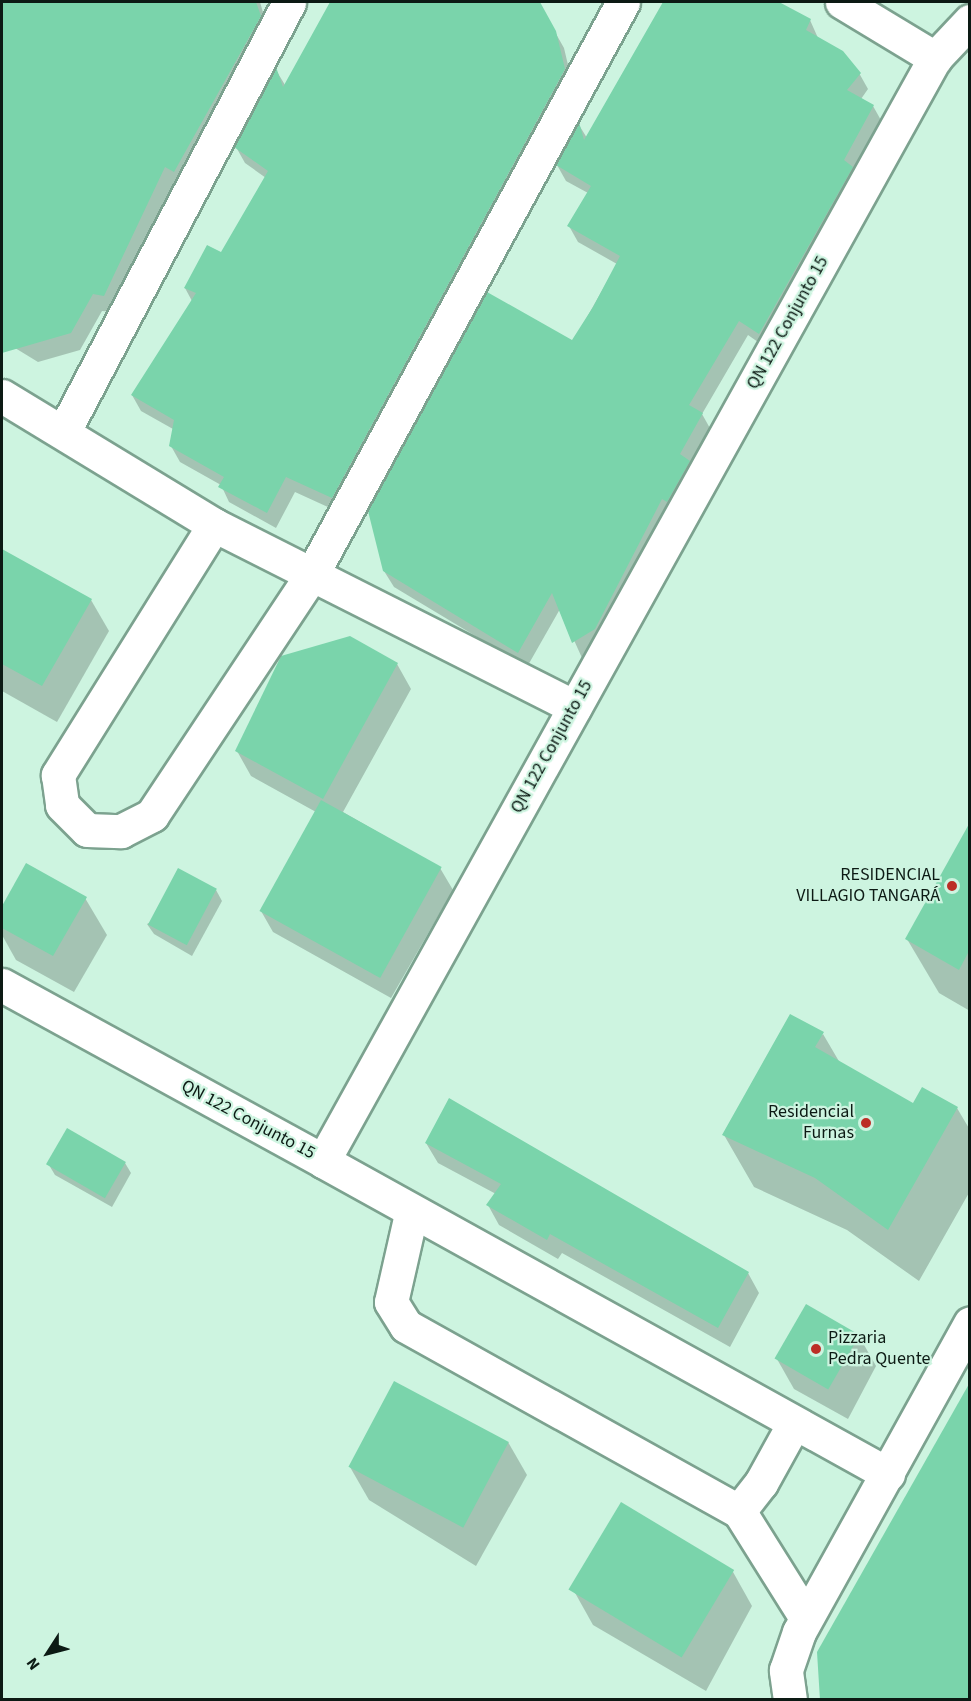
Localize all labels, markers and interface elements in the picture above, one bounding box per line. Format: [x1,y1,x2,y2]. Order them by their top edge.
street label: QN 122 Conjunto 15 [743,253,833,393]
street label: QN 122 Conjunto 15 [507,677,597,817]
place label: RESIDENCIAL VILLAGIO TANGARÁ [796,865,940,908]
marker: RESIDENCIAL VILLAGIO TANGARÁ [945,879,959,893]
street label: QN 122 Conjunto 15 [177,1076,319,1164]
place label: Residencial Furnas [768,1102,854,1144]
marker: Residencial Furnas [859,1116,873,1130]
place label: Pizzaria Pedra Quente [828,1328,930,1370]
marker: Pizzaria Pedra Quente [809,1342,823,1356]
north arrow [18,1623,78,1683]
text: N [21,1653,45,1674]

